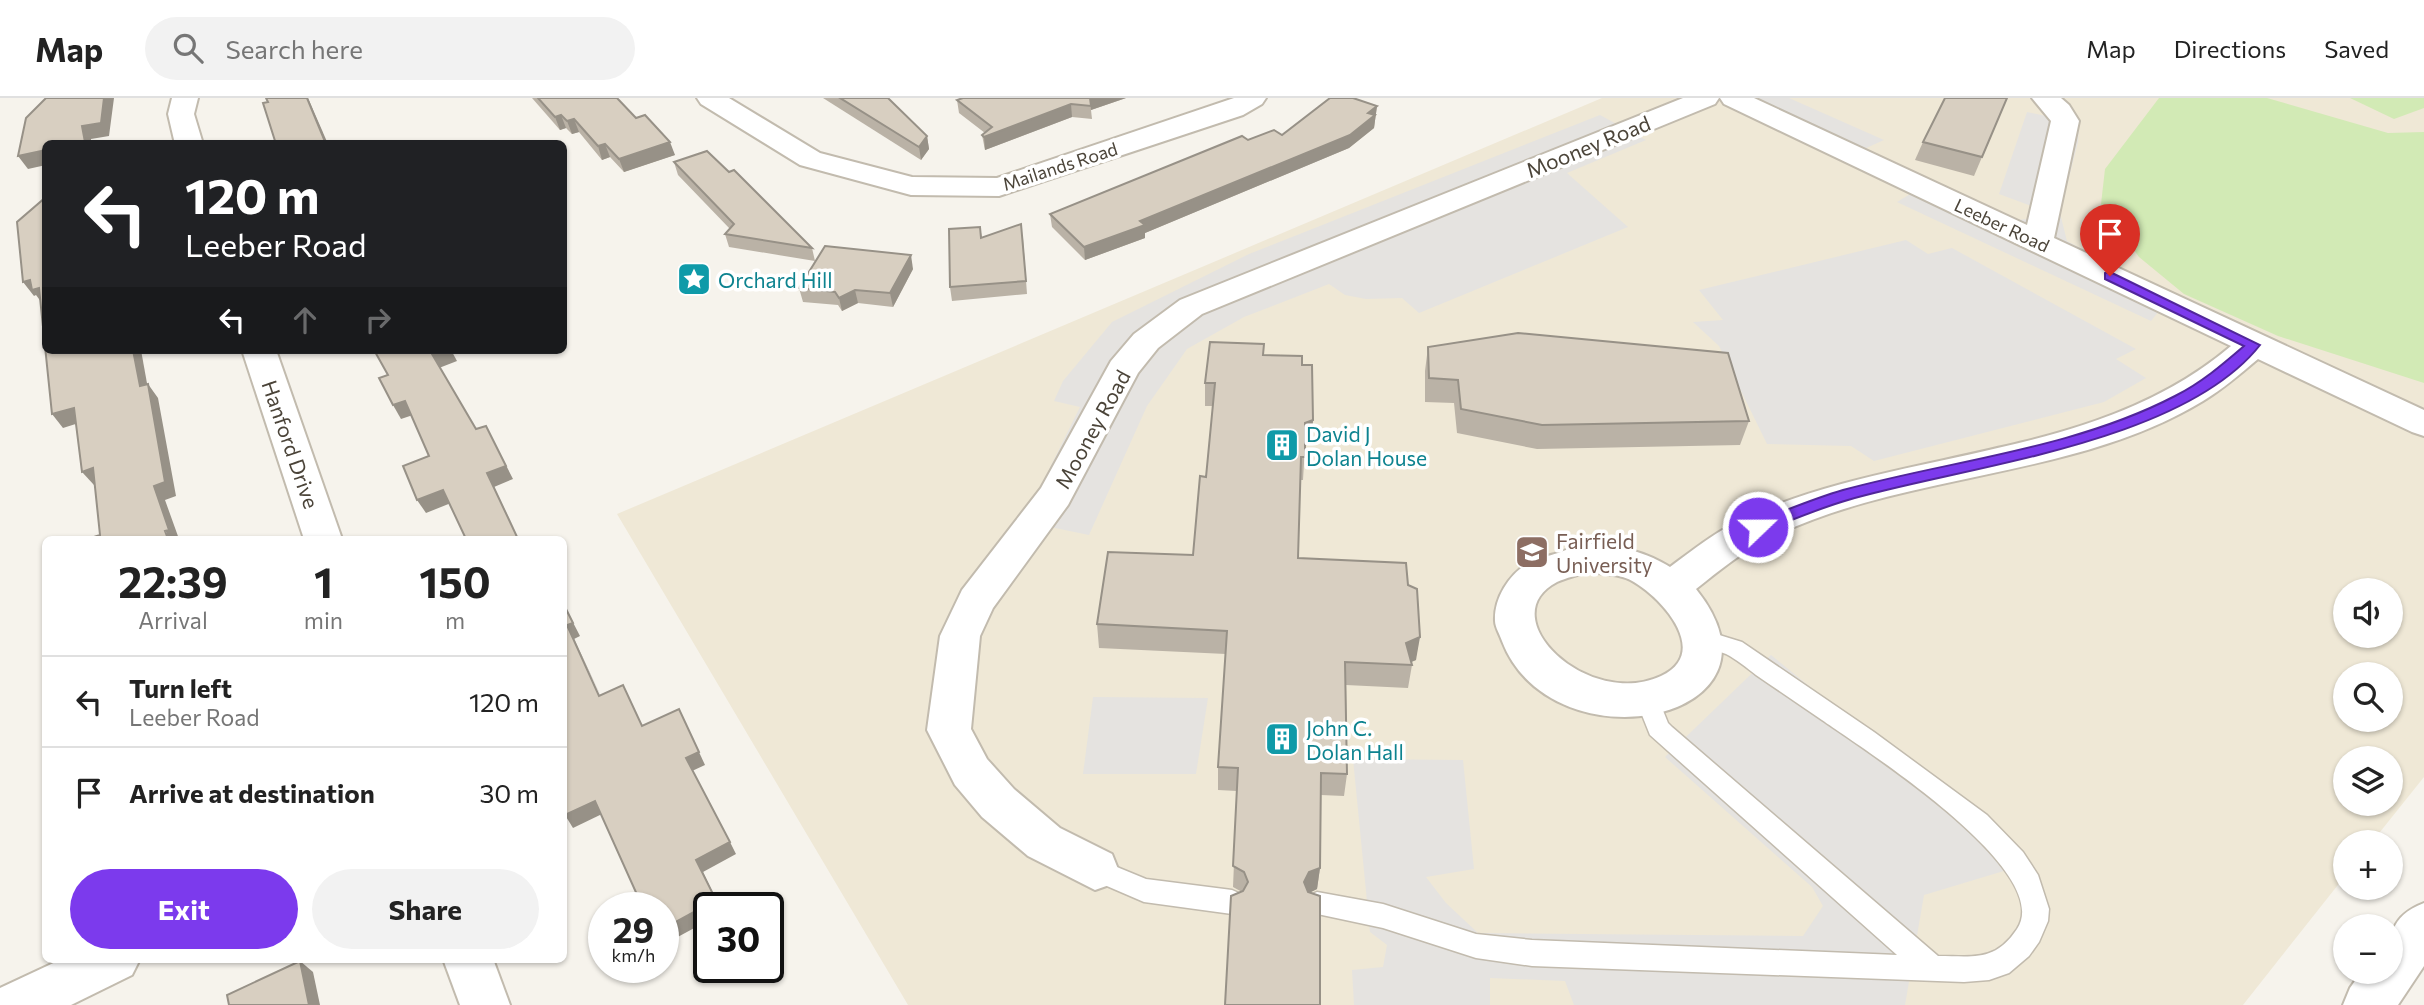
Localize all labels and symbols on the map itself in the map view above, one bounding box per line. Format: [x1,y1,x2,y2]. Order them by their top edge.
street label: Mooney Road [1522,110,1654,182]
street label: Mailands Road [1000,137,1120,195]
street label: Leeber Road [1951,193,2053,257]
pin [2080,204,2140,276]
place icon: Orchard Hill [675,260,713,298]
place label: Orchard Hill [718,267,833,292]
street label: Mooney Road [1049,365,1135,493]
street label: Hanford Drive [257,377,325,511]
place label: David J Dolan House [1306,421,1427,470]
building icon: David J Dolan House [1263,426,1301,464]
position arrow [1721,490,1795,564]
place label: Fairfield University [1556,528,1653,577]
school or university icon: Fairfield University [1513,533,1551,571]
place label: John C. Dolan Hall [1306,715,1404,764]
building icon: John C. Dolan Hall [1263,720,1301,758]
speed limit sign: 30 [693,892,784,983]

